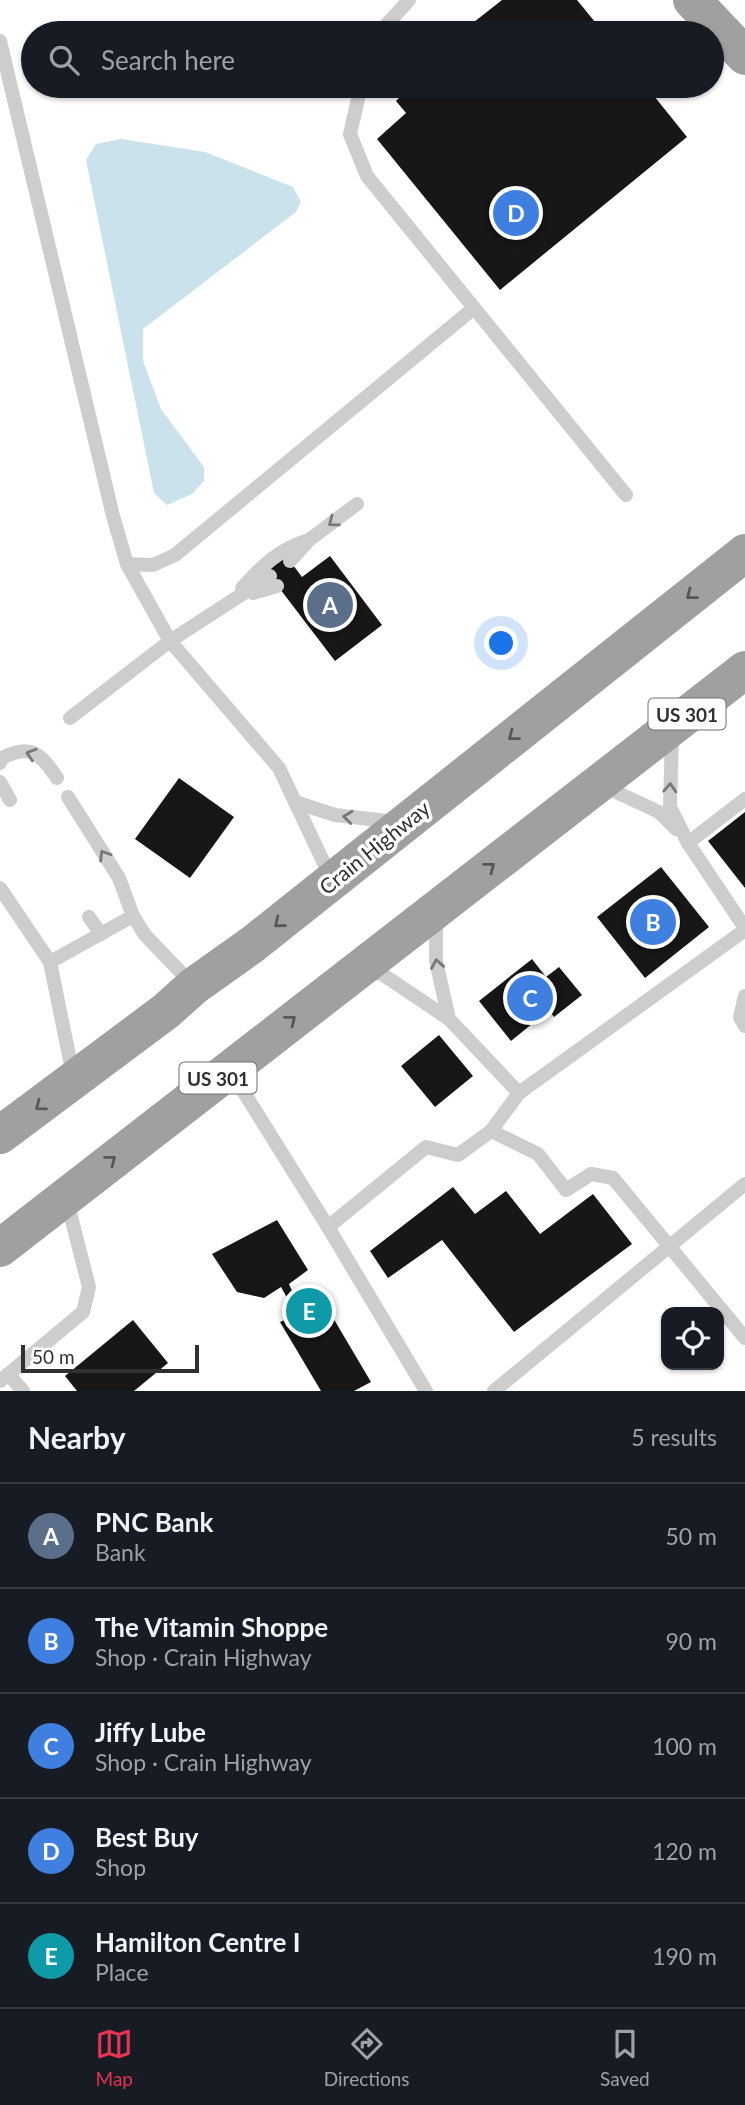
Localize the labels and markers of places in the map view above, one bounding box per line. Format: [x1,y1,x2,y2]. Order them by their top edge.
pin: D [493,187,539,239]
pin: A [307,579,353,631]
pin: B [630,896,676,948]
pin: C [507,972,553,1024]
pin: E [286,1285,332,1337]

